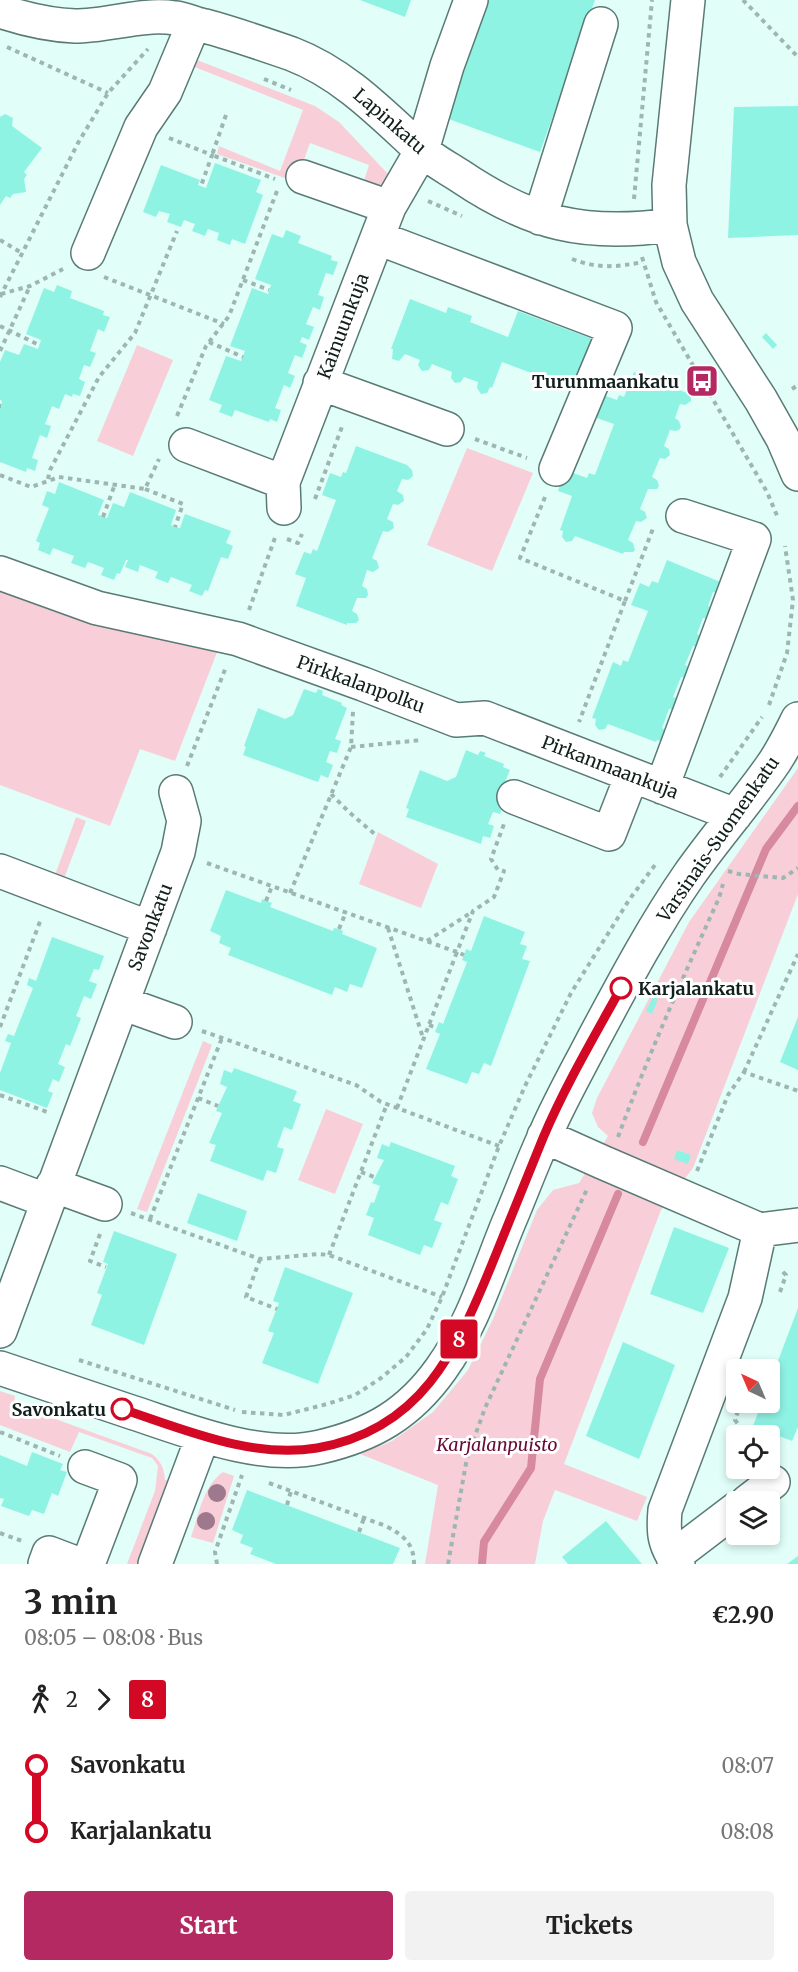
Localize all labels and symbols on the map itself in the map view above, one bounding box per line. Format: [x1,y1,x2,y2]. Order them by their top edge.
street label: Lapinkatu [349,83,431,159]
street label: Kainuunkuja [312,269,374,382]
bus stop icon: Turunmaankatu [684,363,720,399]
place label: Turunmaankatu [532,370,679,393]
street label: Pirkkalanpolku [294,650,428,718]
street label: Pirkanmaankuja [538,730,682,804]
street label: Varsinais-Suomenkatu [651,752,784,927]
street label: Savonkatu [123,880,177,974]
marker: Karjalankatu [610,977,632,999]
place label: Karjalankatu [638,977,754,1000]
line badge: 8 [440,1320,478,1358]
north arrow [726,1359,780,1413]
place label: Savonkatu [11,1398,106,1421]
marker: Savonkatu [111,1398,133,1420]
park label: Karjalanpuisto [436,1433,557,1456]

